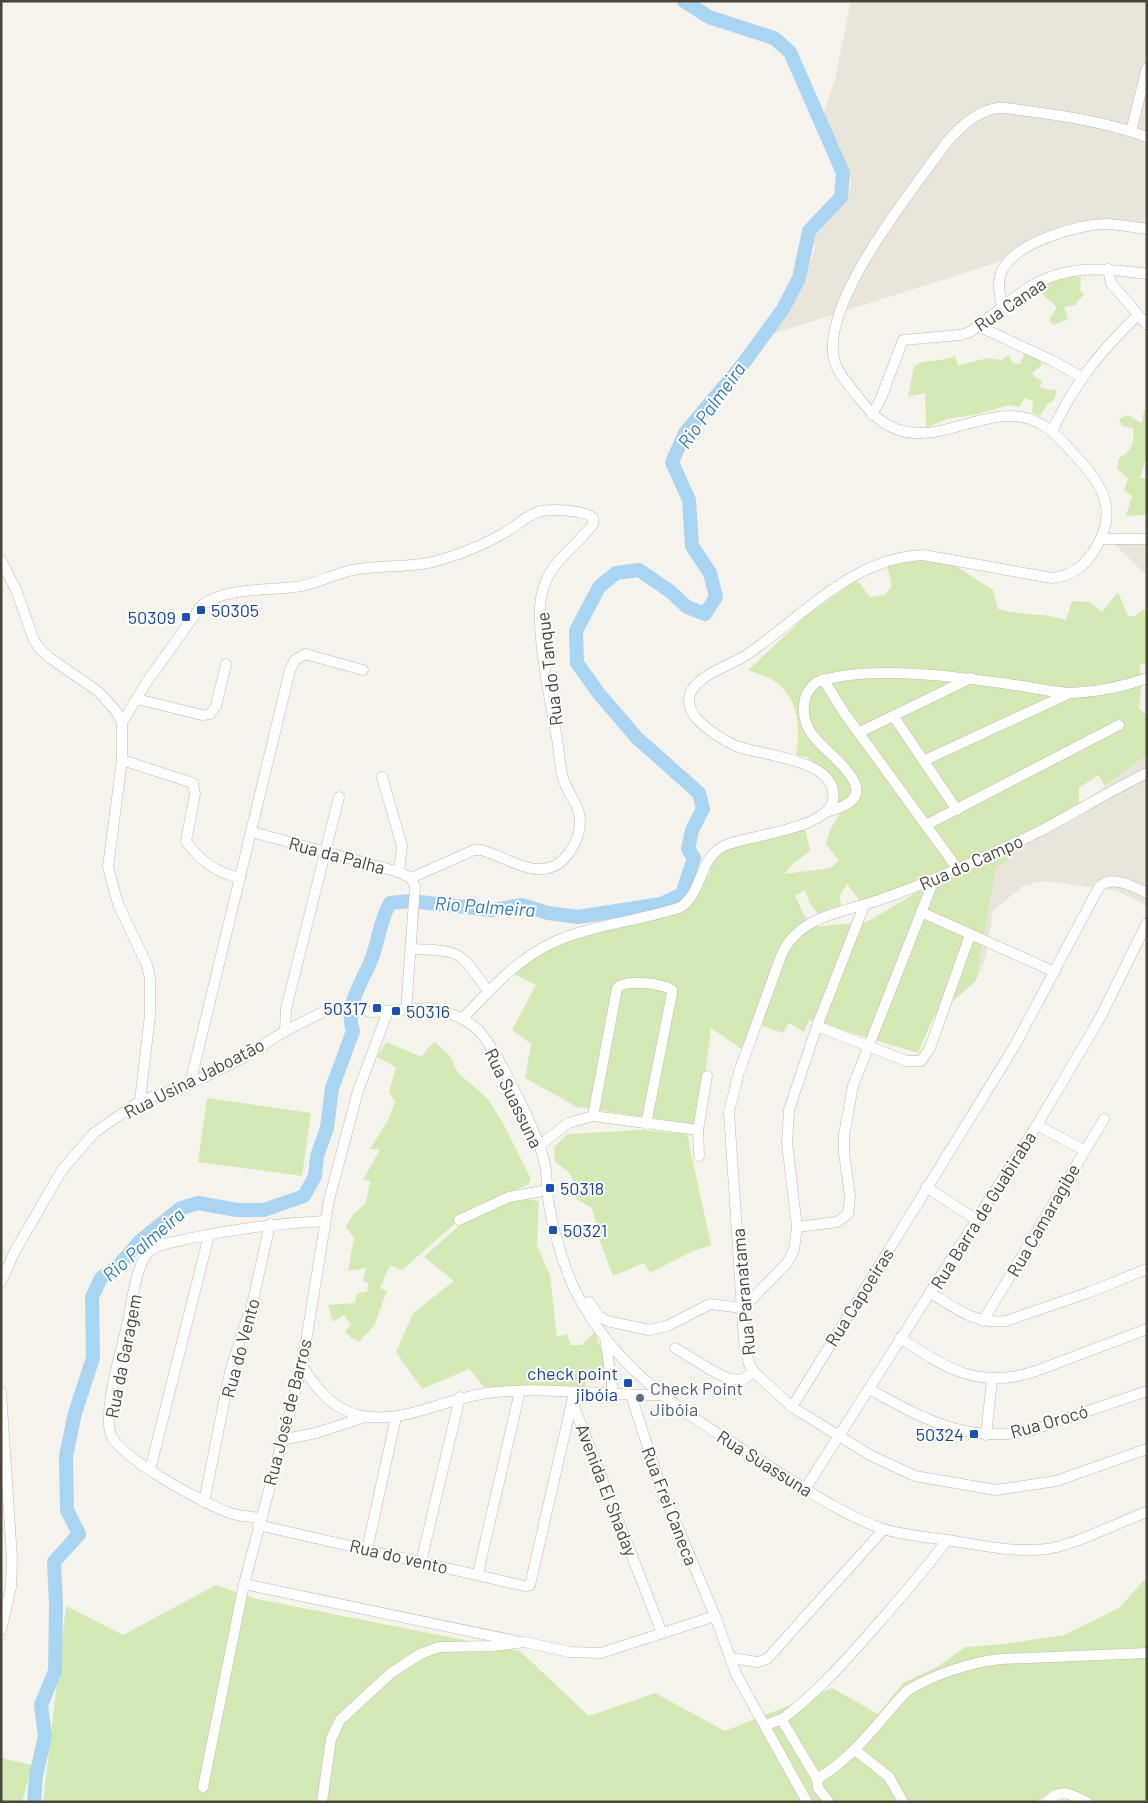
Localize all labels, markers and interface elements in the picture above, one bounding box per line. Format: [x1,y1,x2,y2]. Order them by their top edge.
street label: Rua Canaa [970,272,1050,336]
water label: Rio Palmeira [672,357,750,453]
place label: 50305 [211,599,259,621]
marker: 50305 [195,604,207,616]
place label: 50309 [128,606,176,628]
marker: 50309 [180,611,192,623]
street label: Rua do Tanque [531,611,567,727]
street label: Rua do Campo [916,829,1026,895]
street label: Rua da Palha [286,832,388,878]
water label: Rio Palmeira [434,891,536,921]
place label: 50317 [324,997,367,1019]
place label: 50316 [406,1000,450,1022]
marker: 50317 [371,1002,383,1014]
marker: 50316 [390,1005,402,1017]
street label: Rua Usina Jaboatão [120,1033,268,1123]
street label: Rua Suassuna [480,1044,548,1152]
street label: Rua Barra de Guabiraba [926,1127,1040,1293]
street label: Rua Camaragibe [1002,1160,1084,1280]
place label: 50318 [560,1177,604,1199]
marker: 50318 [544,1182,556,1194]
water label: Rio Palmeira [97,1202,189,1286]
place label: 50321 [563,1219,607,1241]
marker: 50321 [547,1224,559,1236]
street label: Rua Paranatama [726,1227,760,1357]
street label: Rua Capoeiras [820,1244,898,1350]
street label: Rua da Garagem [100,1292,146,1420]
street label: Rua do Vento [216,1296,264,1400]
street label: Rua José de Barros [258,1336,316,1488]
place label: check point jibóia [527,1362,618,1405]
marker: check point jibóia [622,1377,634,1389]
place label: Check Point Jibóia [650,1377,743,1420]
marker: Check Point Jibóia [634,1392,646,1404]
street label: Rua Orocó [1008,1399,1090,1443]
street label: Avenida El Shaday [572,1421,642,1559]
place label: 50324 [916,1423,964,1445]
street label: Rua Suassuna [713,1425,817,1501]
marker: 50324 [968,1428,980,1440]
street label: Rua Frei Caneca [637,1443,703,1569]
street label: Rua do vento [348,1534,450,1578]

